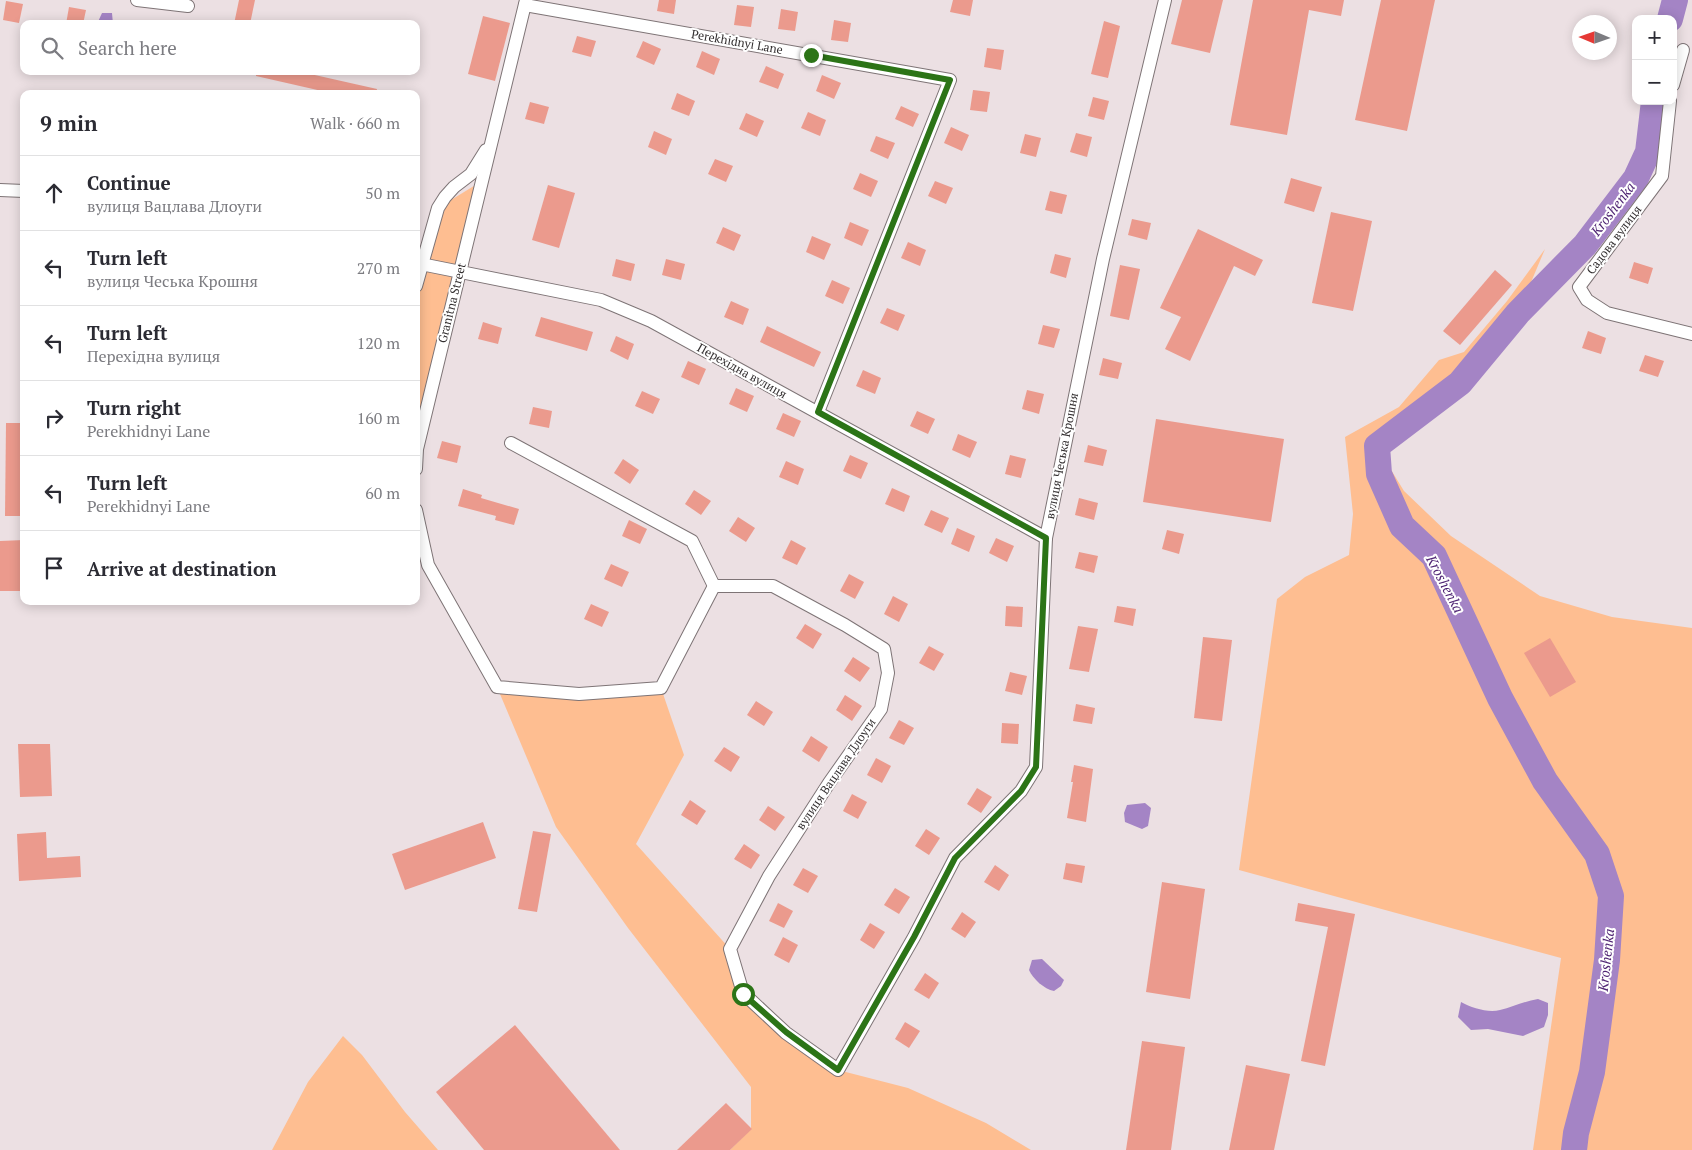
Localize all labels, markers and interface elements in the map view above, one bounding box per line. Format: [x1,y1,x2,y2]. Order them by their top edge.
north arrow [1572,15,1617,60]
map controls [1632,15,1677,105]
button: + [1632,15,1677,60]
search box [20,20,420,75]
street label: Perekhidnyi Lane [690,26,784,57]
icon: search [38,34,66,62]
text: Search here [78,35,177,60]
route end [800,44,823,67]
button: − [1632,60,1677,105]
text: 9 min [40,109,97,137]
text: Walk · 660 m [310,112,400,134]
text: Continue [87,170,171,195]
water label: Kroshenka [1586,178,1639,240]
icon: ahead [40,179,68,207]
text: 50 m [365,182,400,204]
text: вулиця Вацлава Длоуги [87,195,262,217]
street label: Садова вулиця [1583,202,1644,277]
text: Turn left [87,245,168,270]
icon: left [40,254,68,282]
text: 270 m [357,257,400,279]
street label: Granitna Street [434,261,469,345]
text: вулиця Чеська Крошня [87,270,258,292]
text: Turn left [87,320,168,345]
icon: left [40,329,68,357]
text: 120 m [357,332,400,354]
street label: Перехідна вулиця [695,340,790,401]
text: Перехідна вулиця [87,345,220,367]
street label: вулиця Чеська Крошня [1042,391,1081,520]
text: Turn right [87,395,181,420]
icon: right [40,404,68,432]
text: 160 m [357,407,400,429]
text: Perekhidnyi Lane [87,420,210,442]
text: Turn left [87,470,168,495]
icon: left [40,479,68,507]
text: 60 m [365,482,400,504]
text: Perekhidnyi Lane [87,495,210,517]
water label: Kroshenka [1422,551,1469,616]
icon: arrive [40,554,68,582]
text: Arrive at destination [87,556,276,581]
street label: вулиця Вацлава Длоуги [793,715,879,832]
water label: Kroshenka [1593,928,1618,993]
route start [732,983,755,1006]

